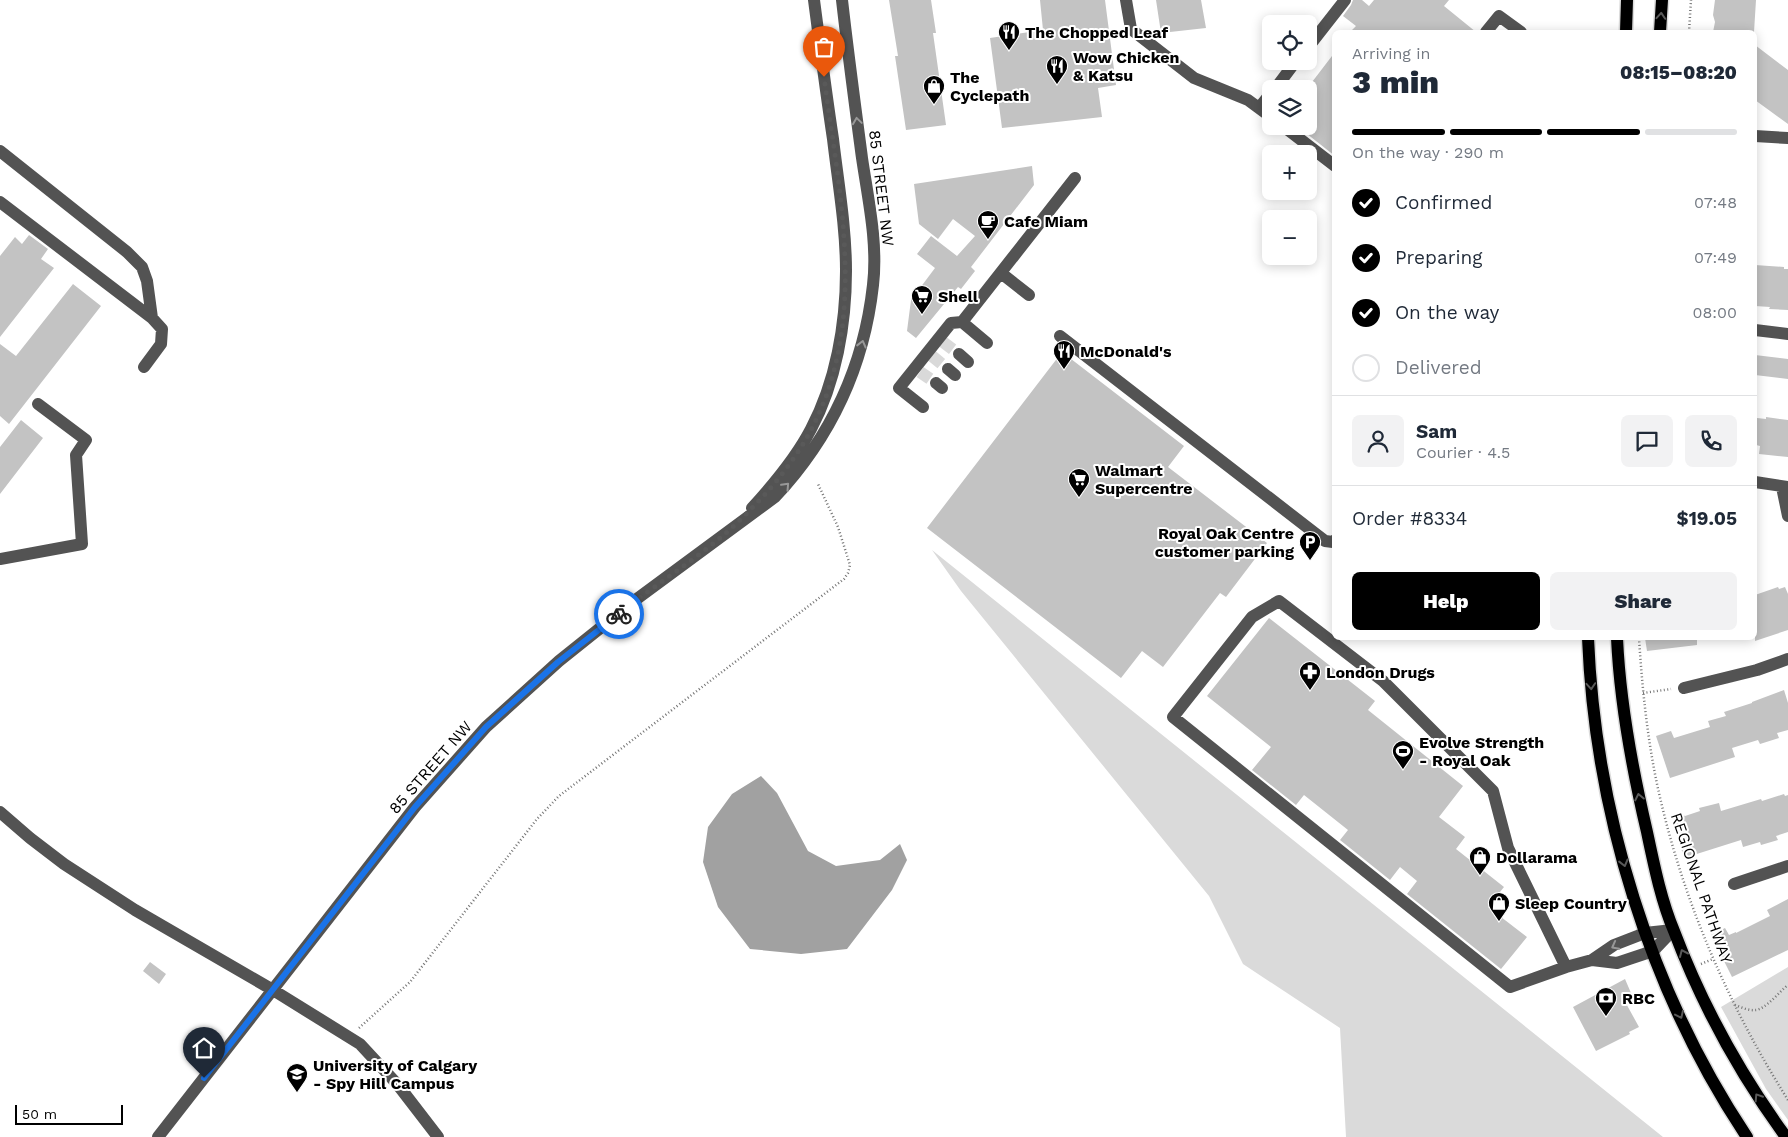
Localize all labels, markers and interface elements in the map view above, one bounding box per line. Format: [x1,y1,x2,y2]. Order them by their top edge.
one-way arrow [1655,12,1666,20]
map controls [1262,15,1317,265]
button: locate [1262,15,1317,70]
restaurant icon: The Chopped Leaf [997,20,1021,51]
place label: The Chopped Leaf [1025,23,1168,42]
pin [803,26,845,77]
icon: bag [810,33,838,61]
text: Arriving in [1352,44,1430,63]
place label: Wow Chicken & Katsu [1073,48,1179,85]
restaurant icon: Wow Chicken & Katsu [1045,54,1069,85]
text: 08:15–08:20 [1620,61,1737,84]
text: 3 min [1352,63,1439,101]
place label: The Cyclepath [950,68,1029,105]
shop icon: The Cyclepath [922,74,946,105]
button: layers [1262,80,1317,135]
one-way arrow [852,116,863,124]
street label: 85 STREET NW [865,129,898,247]
text: On the way · 290 m [1352,143,1504,162]
button: + [1262,145,1317,200]
icon: check [1352,189,1380,217]
text: Confirmed [1395,191,1492,214]
text: 07:48 [1694,193,1737,212]
cafe icon: Cafe Miam [976,209,1000,240]
button: − [1262,210,1317,265]
place label: Cafe Miam [1004,212,1088,231]
icon: check [1352,244,1380,272]
text: Preparing [1395,246,1482,269]
text: 07:49 [1694,248,1737,267]
supermarket icon: Shell [910,284,934,315]
place label: Shell [938,287,979,306]
icon: check [1352,299,1380,327]
text: On the way [1395,301,1499,324]
text: 08:00 [1693,303,1737,322]
restaurant icon: McDonald's [1052,339,1076,370]
one-way arrow [856,340,867,349]
place label: McDonald's [1080,342,1172,361]
text: Delivered [1395,356,1482,379]
button: person [1352,415,1404,467]
button: chat [1621,415,1673,467]
button: phone [1685,415,1737,467]
text: Sam [1416,420,1457,443]
text: Courier · 4.5 [1416,443,1510,462]
place label: Walmart Supercentre [1095,461,1193,498]
supermarket icon: Walmart Supercentre [1067,467,1091,498]
one-way arrow [780,483,789,492]
text: Order #8334 [1352,507,1467,530]
text: $19.05 [1677,507,1737,530]
place label: Royal Oak Centre customer parking [1155,524,1294,561]
parking icon: Royal Oak Centre customer parking [1298,530,1322,561]
button: Help [1352,572,1540,630]
button: Share [1550,572,1737,630]
courier [594,589,644,639]
icon: bike [605,600,633,628]
pharmacy icon: London Drugs [1298,660,1322,691]
place label: London Drugs [1326,663,1435,682]
one-way arrow [1585,682,1596,690]
street label: 85 STREET NW [385,717,476,818]
place label: Evolve Strength - Royal Oak [1419,733,1544,770]
sports icon: Evolve Strength - Royal Oak [1391,739,1415,770]
one-way arrow [1634,793,1644,802]
street label: REGIONAL PATHWAY [1667,810,1736,966]
shop icon: Dollarama [1468,845,1492,876]
place label: Dollarama [1496,848,1578,867]
one-way arrow [1619,858,1629,866]
shop icon: Sleep Country [1487,891,1511,922]
place label: Sleep Country [1515,894,1628,913]
one-way arrow [1611,940,1620,950]
one-way arrow [1679,949,1690,958]
bank icon: RBC [1594,986,1618,1017]
place label: RBC [1622,989,1655,1008]
one-way arrow [1674,1010,1684,1019]
pin [183,1027,225,1078]
icon: home [190,1034,218,1062]
place label: University of Calgary - Spy Hill Campus [313,1056,478,1093]
school or university icon: University of Calgary - Spy Hill Campus [285,1062,309,1093]
one-way arrow [1755,1094,1764,1103]
scale bar [15,1102,122,1125]
text: 50 m [22,1106,57,1122]

